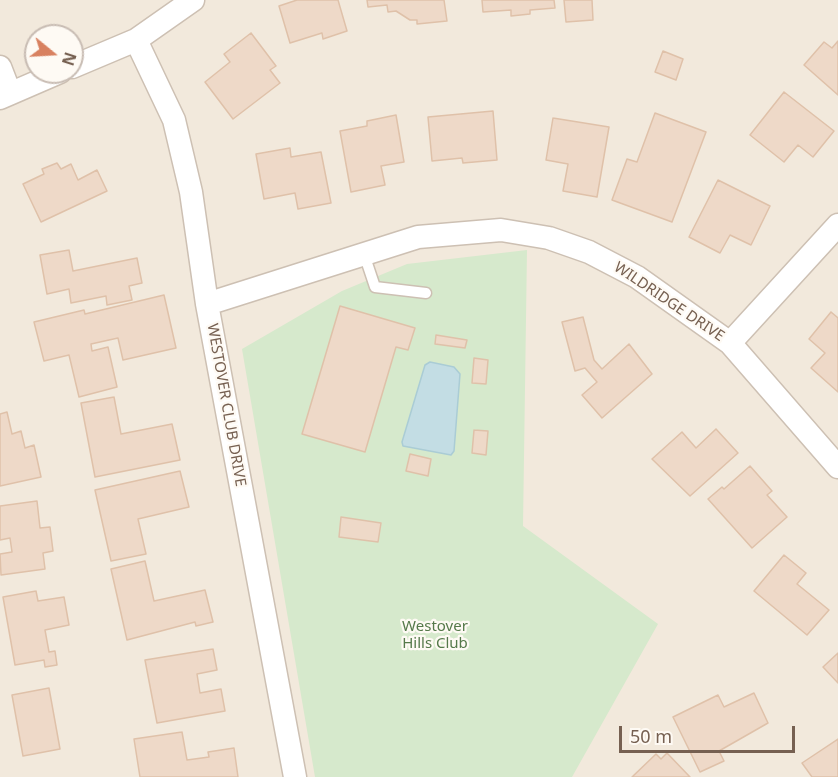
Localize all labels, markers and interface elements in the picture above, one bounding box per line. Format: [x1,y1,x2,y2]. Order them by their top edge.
north arrow [24,24,84,84]
text: N [57,49,82,69]
street label: WILDRIDGE DRIVE [610,258,728,346]
street label: WESTOVER CLUB DRIVE [203,322,249,488]
park label: Westover Hills Club [402,618,468,653]
scale bar [622,714,798,752]
text: 50 m [630,724,672,748]

